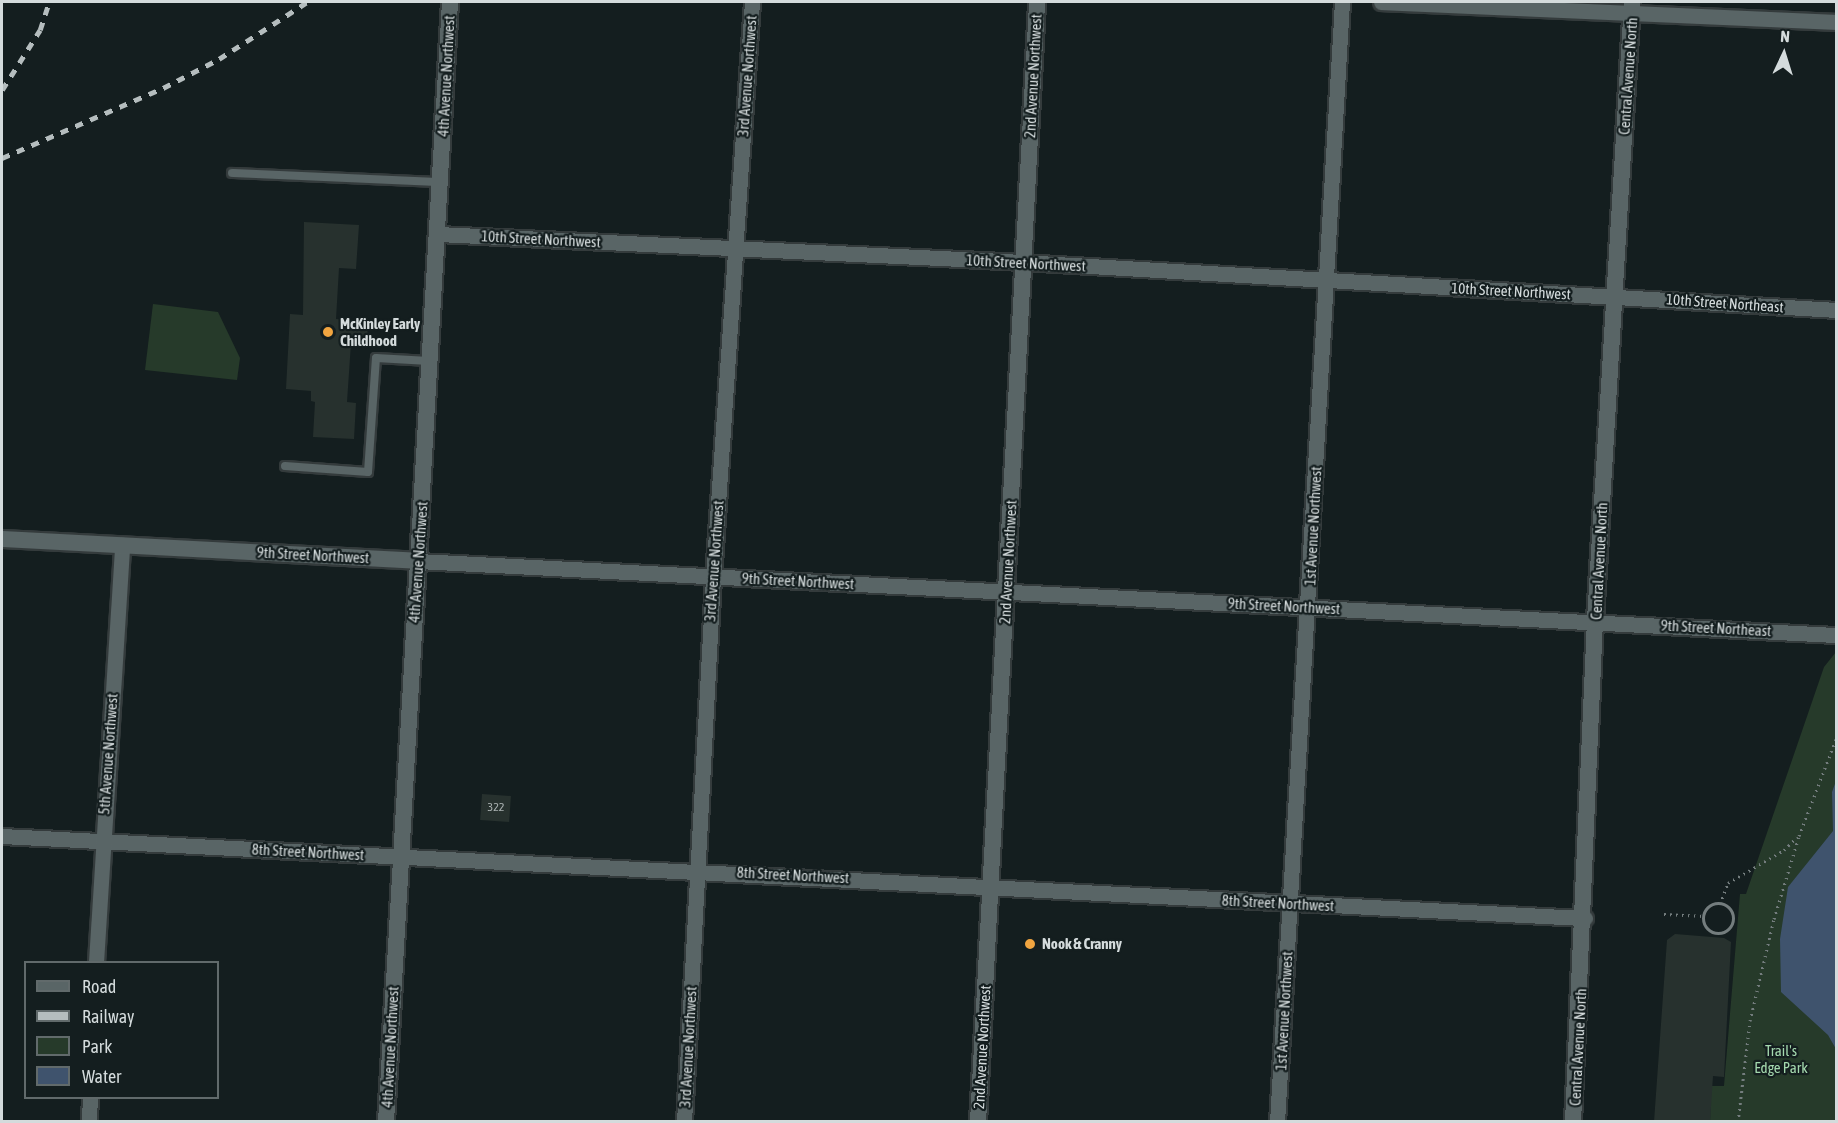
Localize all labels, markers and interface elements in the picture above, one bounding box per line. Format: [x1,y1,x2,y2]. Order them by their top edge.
street label: 2nd Avenue Northwest [1021,14,1045,138]
street label: 4th Avenue Northwest [434,15,458,137]
street label: 3rd Avenue Northwest [734,15,760,137]
street label: Central Avenue North [1615,17,1641,135]
north arrow [1754,24,1814,84]
text: N [1780,27,1791,45]
street label: 10th Street Northwest [481,227,601,251]
street label: 10th Street Northwest [966,251,1086,275]
street label: 10th Street Northwest [1451,279,1571,303]
street label: 10th Street Northeast [1666,290,1784,316]
place label: McKinley Early Childhood [340,314,420,349]
marker: McKinley Early Childhood [321,325,335,339]
street label: 1st Avenue Northwest [1301,466,1325,586]
street label: 3rd Avenue Northwest [701,500,727,622]
street label: 2nd Avenue Northwest [996,500,1020,624]
street label: 4th Avenue Northwest [405,501,431,623]
street label: Central Avenue North [1587,502,1611,620]
street label: 9th Street Northwest [256,543,370,567]
street label: 9th Street Northwest [741,569,855,593]
street label: 9th Street Northwest [1227,594,1341,618]
street label: 9th Street Northeast [1660,616,1772,640]
street label: 5th Avenue Northwest [95,693,121,815]
house number: 322 [488,801,504,815]
street label: 8th Street Northwest [251,840,365,864]
street label: 8th Street Northwest [736,863,850,887]
street label: 8th Street Northwest [1221,891,1335,915]
place label: Nook & Cranny [1042,935,1122,953]
marker: Nook & Cranny [1023,937,1037,951]
street label: 1st Avenue Northwest [1272,951,1296,1071]
legend [24,961,219,1099]
text: Road [82,976,116,997]
street label: 2nd Avenue Northwest [970,985,994,1109]
street label: 4th Avenue Northwest [378,986,402,1108]
street label: 3rd Avenue Northwest [676,986,700,1108]
street label: Central Avenue North [1566,988,1590,1106]
text: Railway [82,1006,134,1027]
text: Park [82,1036,112,1057]
park label: Trail's Edge Park [1754,1041,1808,1076]
text: Water [82,1066,121,1087]

